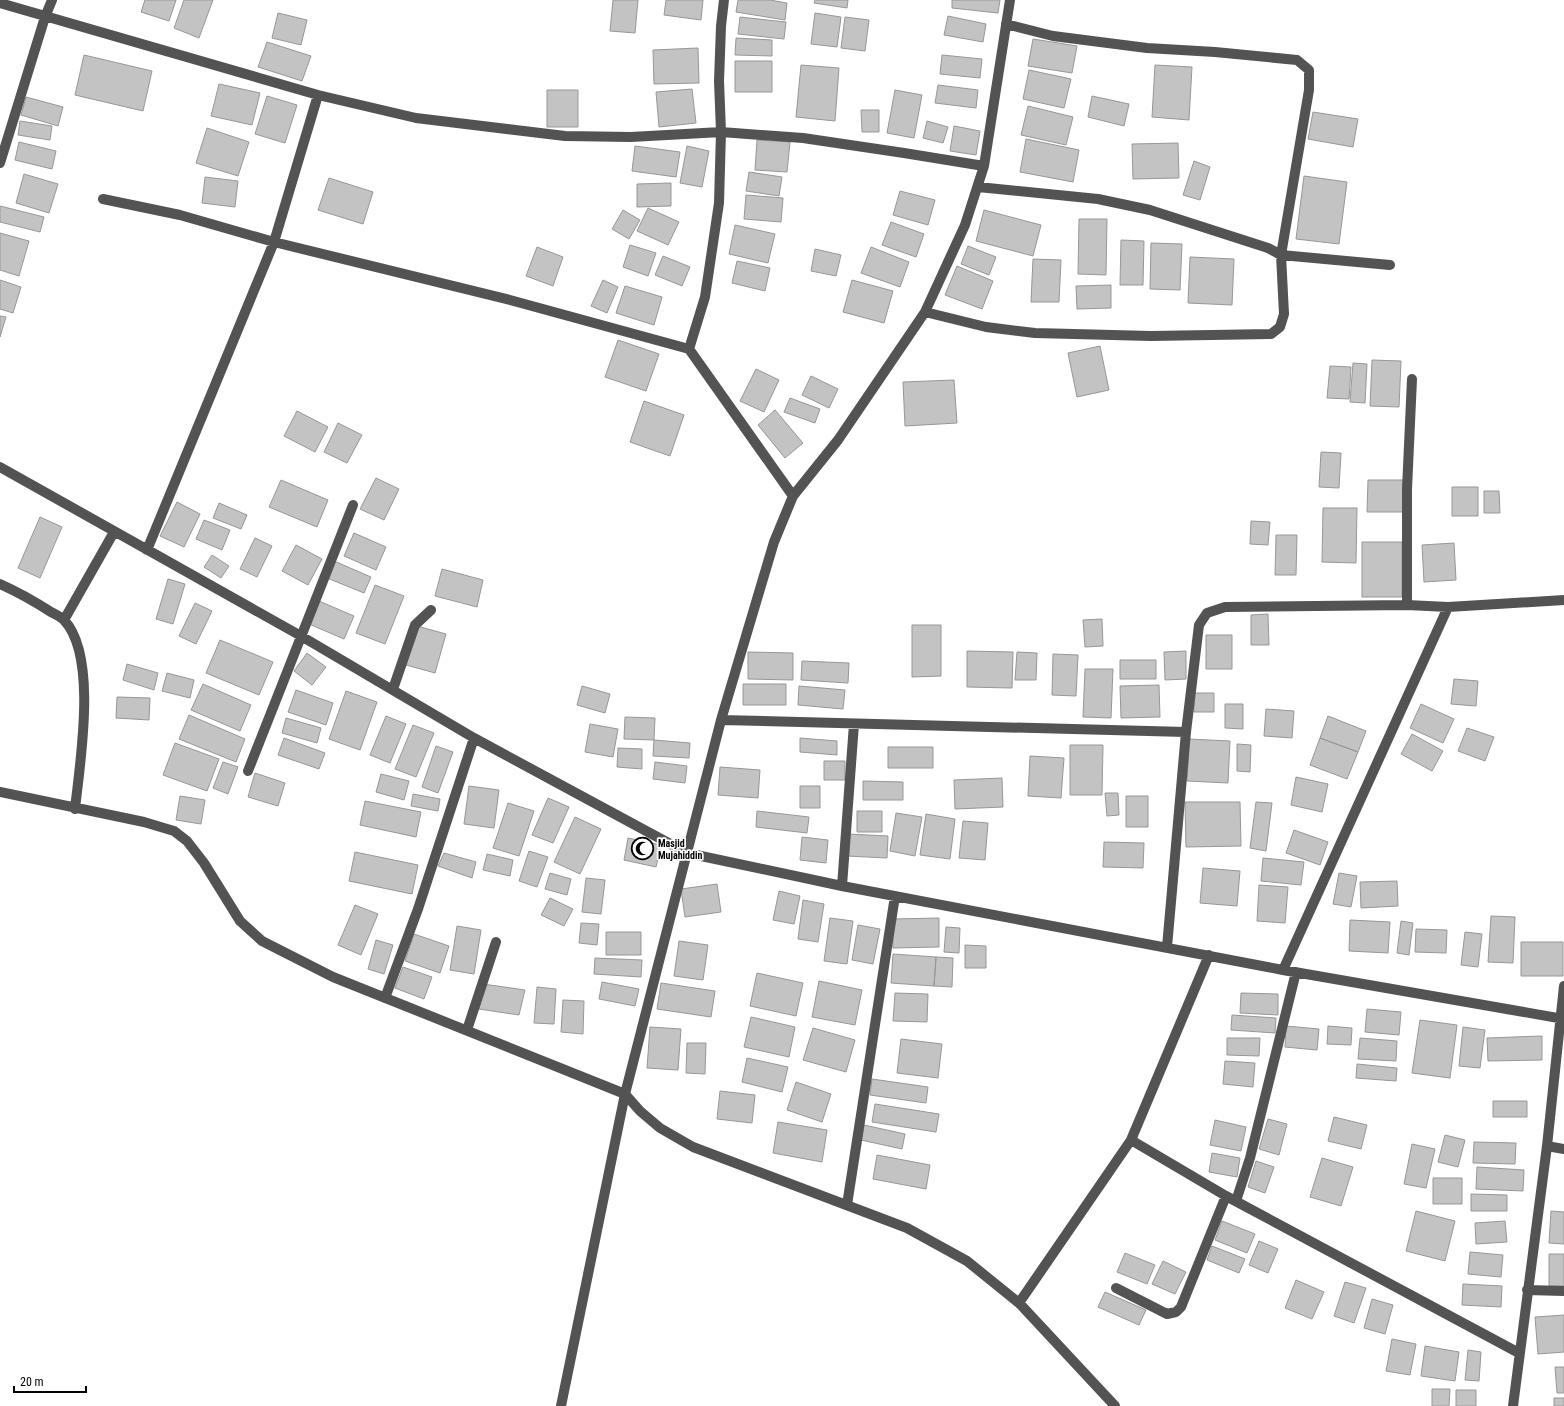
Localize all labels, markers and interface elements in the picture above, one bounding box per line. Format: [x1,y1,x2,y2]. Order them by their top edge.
mosque icon: Masjid Mujahiddin [629,836,655,862]
place label: Masjid Mujahiddin [658,838,703,861]
scale bar [14,1368,86,1394]
text: 20 m [20,1375,44,1389]

